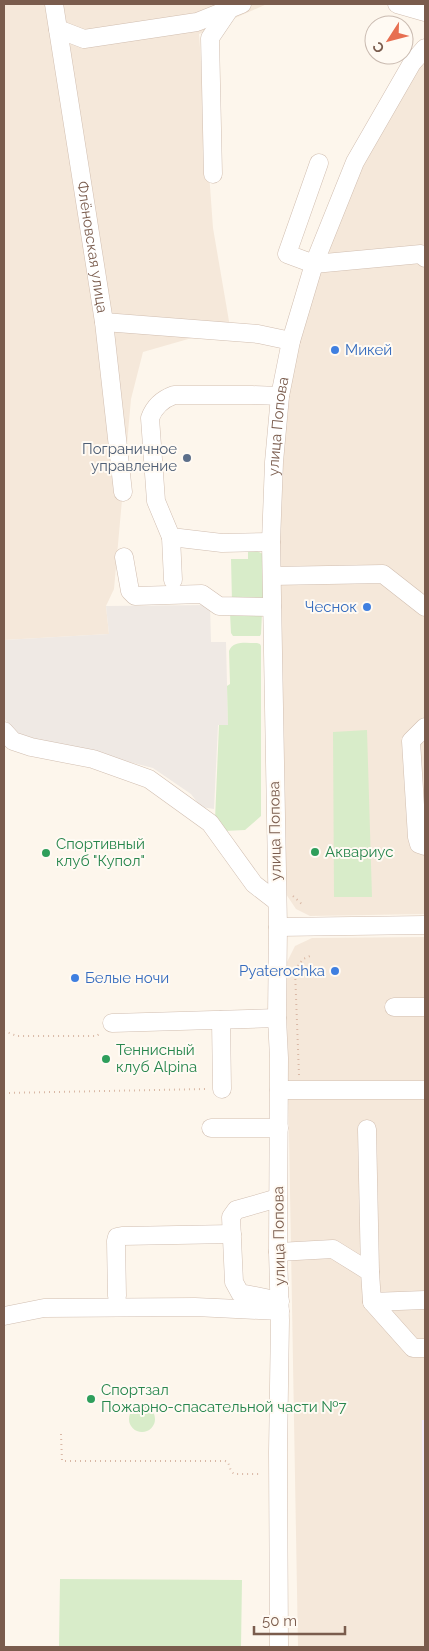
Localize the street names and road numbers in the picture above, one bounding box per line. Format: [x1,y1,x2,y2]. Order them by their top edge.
street label: Флёновская улица [73,180,111,314]
street label: улица Попова [264,375,293,476]
street label: улица Попова [265,781,285,881]
street label: улица Попова [269,1186,289,1286]

